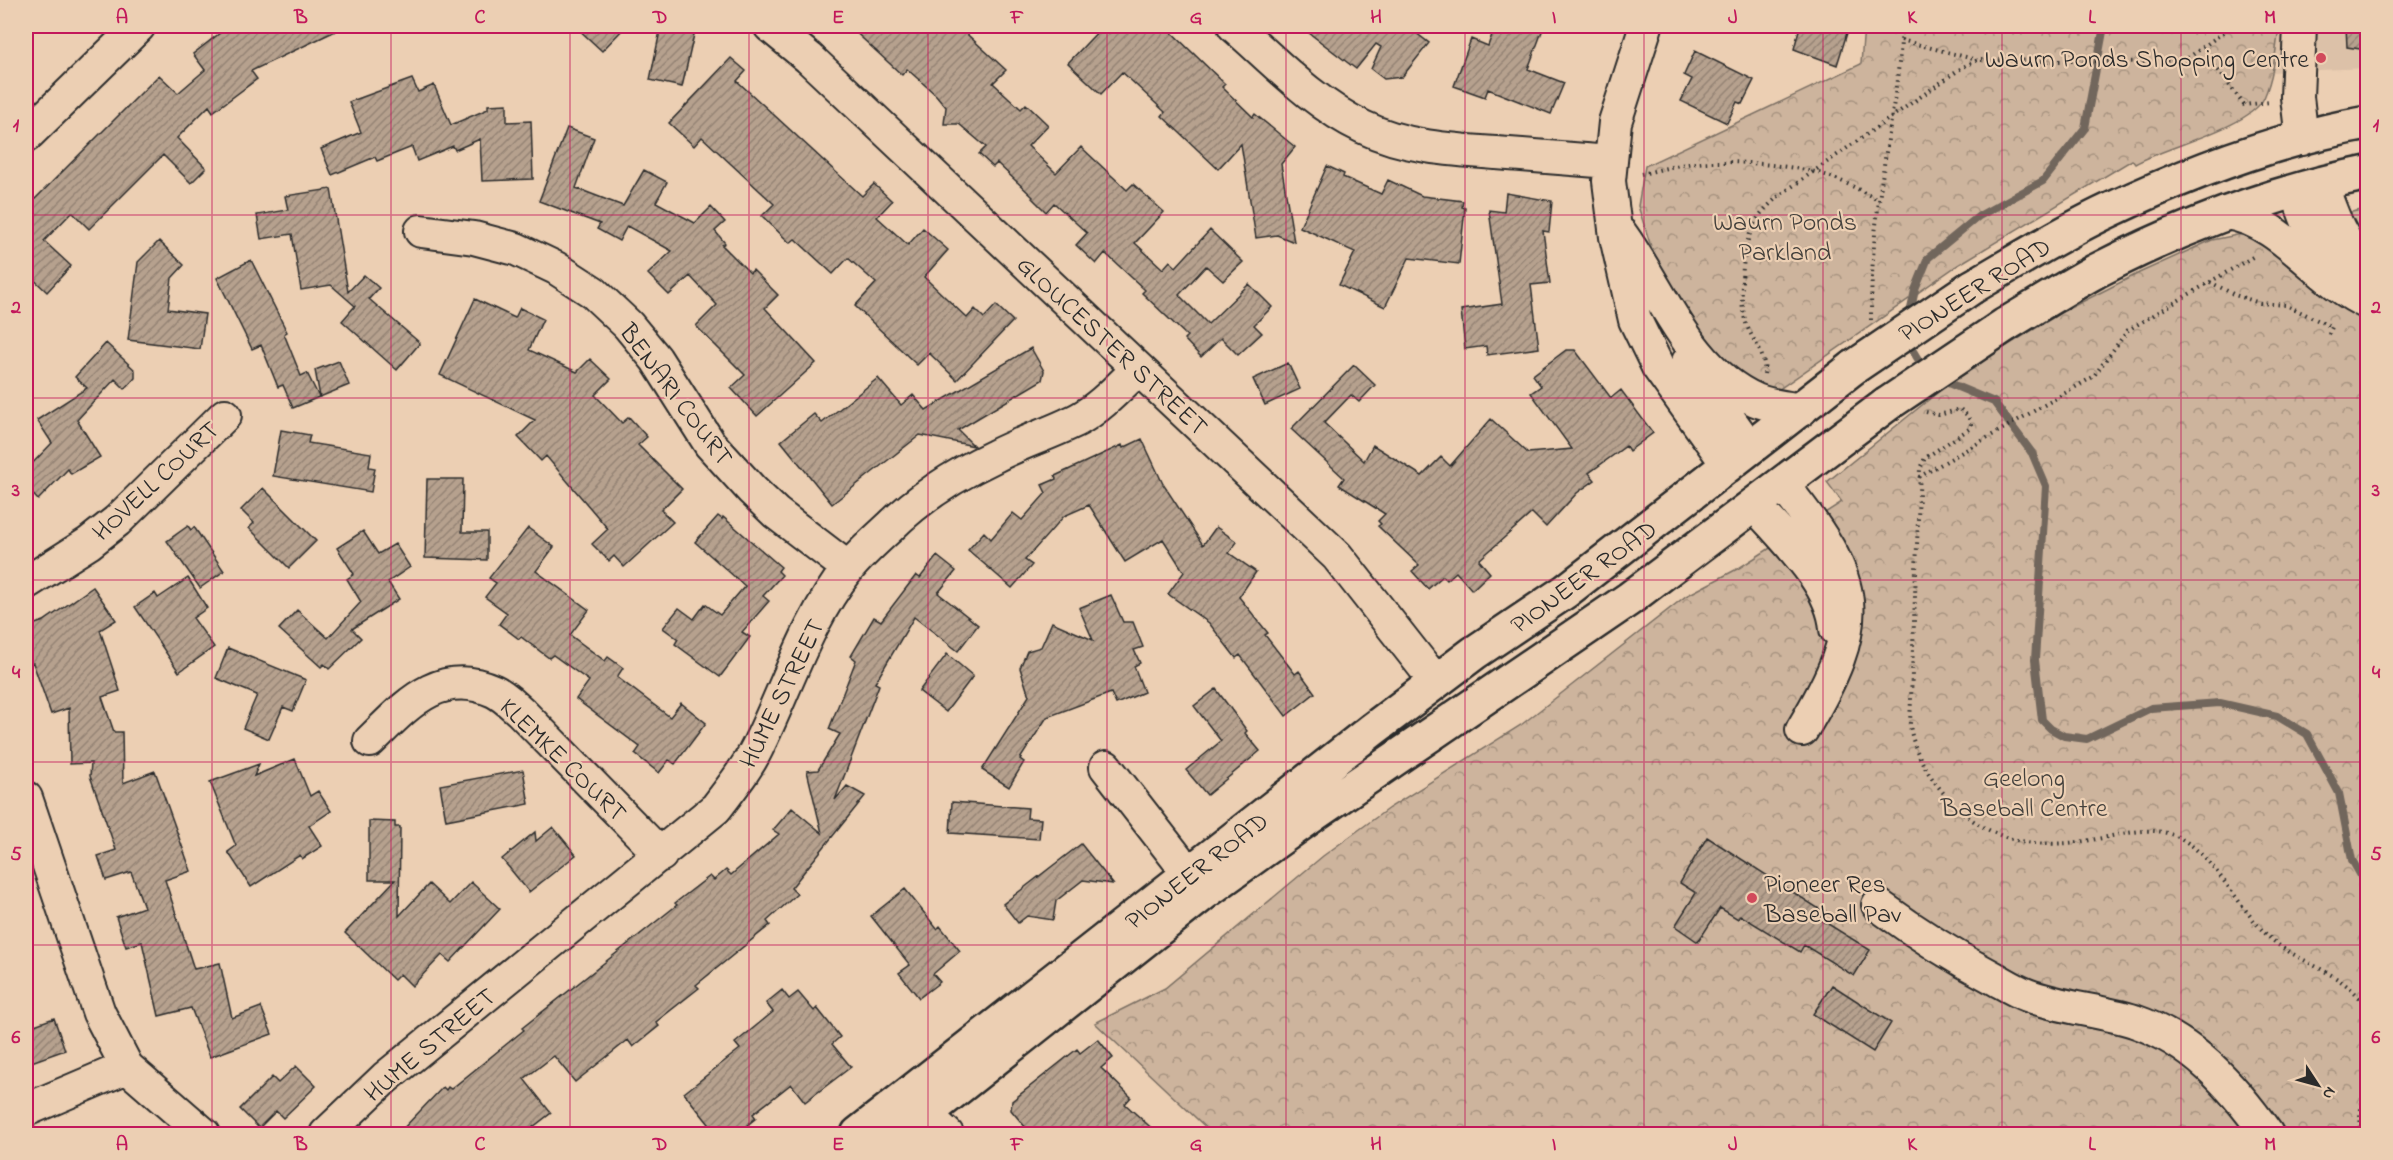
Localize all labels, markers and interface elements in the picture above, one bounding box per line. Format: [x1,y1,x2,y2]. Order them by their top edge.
text: A [116,4,128,33]
text: B [293,4,308,33]
text: C [475,4,486,33]
text: D [652,4,667,33]
text: E [832,4,844,33]
text: F [1010,4,1024,33]
text: G [1190,4,1203,33]
text: H [1370,4,1382,33]
text: I [1552,4,1557,33]
text: J [1728,4,1738,33]
text: K [1907,4,1918,33]
text: L [2088,4,2096,33]
text: M [2264,4,2276,33]
place label: Waurn Ponds Shopping Centre [1985,42,2309,80]
marker: Waurn Ponds Shopping Centre [2314,51,2328,65]
text: 1 [13,112,20,141]
text: 1 [2373,112,2380,141]
park label: Waurn Ponds Parkland [1713,205,1857,273]
street label: PIONEER ROAD [1892,229,2059,354]
street label: GLOUCESTER STREET [1007,248,1215,446]
text: 2 [10,294,21,323]
text: 2 [2370,294,2381,323]
street label: BENARI COURT [608,316,741,475]
street label: HOVELL COURT [85,413,229,551]
text: 3 [11,477,20,506]
text: 3 [2371,477,2380,506]
street label: PIONEER ROAD [1503,512,1666,645]
street label: HUME STREET [731,613,836,775]
text: 4 [12,659,21,688]
text: 4 [2372,659,2381,688]
street label: KLEMKE COURT [489,690,635,832]
park label: Geelong Baseball Centre [1940,761,2108,829]
street label: PIONEER ROAD [1118,804,1278,941]
text: 5 [10,841,22,870]
text: 5 [2370,841,2382,870]
place label: Pioneer Res Baseball Pav [1763,867,1902,935]
marker: Pioneer Res Baseball Pav [1745,891,1759,905]
street label: HUME STREET [357,980,505,1113]
text: 6 [12,1024,21,1053]
text: 6 [2372,1024,2381,1053]
north arrow [2288,1055,2348,1115]
text: N [2316,1081,2341,1104]
text: A [116,1131,128,1160]
text: B [293,1131,308,1160]
text: C [475,1131,486,1160]
text: D [652,1131,667,1160]
text: E [832,1131,844,1160]
text: F [1010,1131,1024,1160]
text: G [1190,1131,1203,1160]
text: H [1370,1131,1382,1160]
text: I [1552,1131,1557,1160]
text: J [1728,1131,1738,1160]
text: K [1907,1131,1918,1160]
text: L [2088,1131,2096,1160]
text: M [2264,1131,2276,1160]

